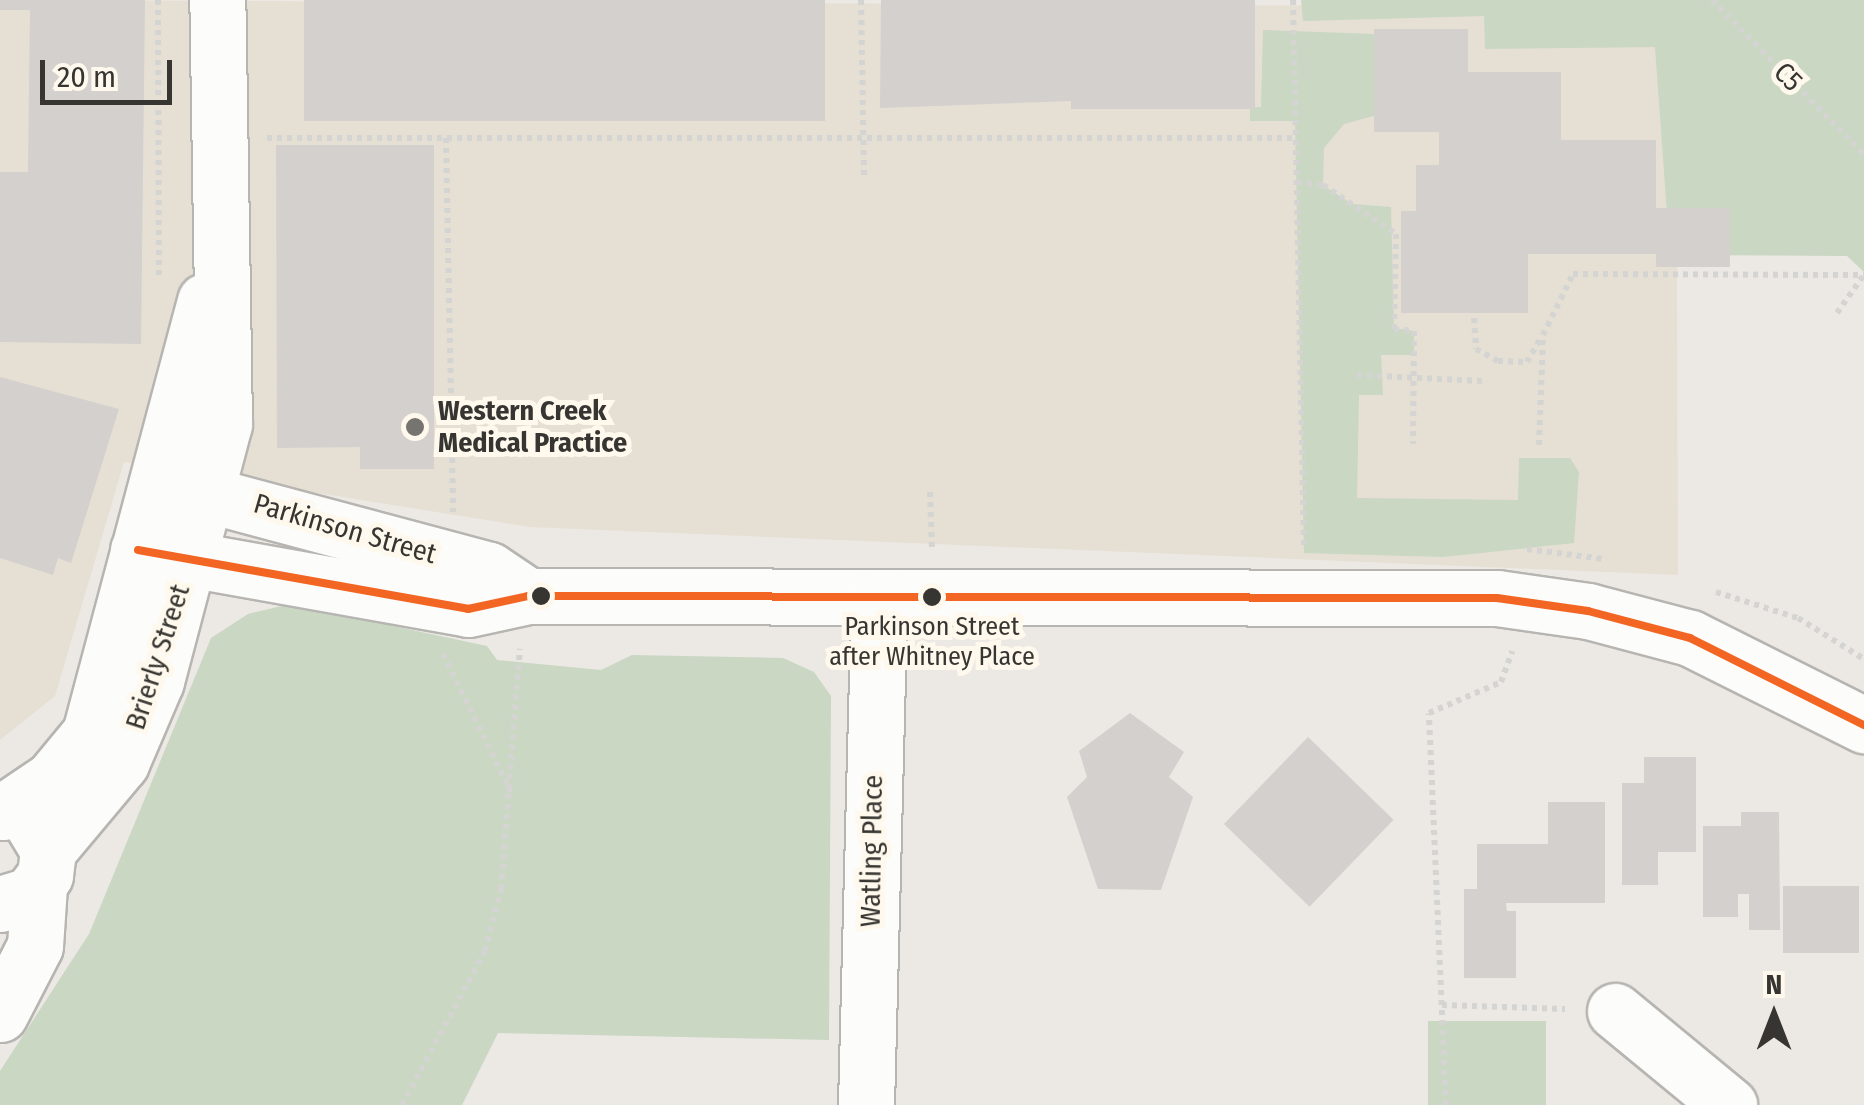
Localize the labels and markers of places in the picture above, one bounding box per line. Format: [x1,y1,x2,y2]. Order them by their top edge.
place label: Western Creek Medical Practice [438,394,627,460]
marker: Western Creek Medical Practice [402,414,428,440]
unlabelled marker [531,586,551,606]
marker: Parkinson Street after Whitney Place [922,587,942,607]
place label: Parkinson Street after Whitney Place [829,611,1035,672]

